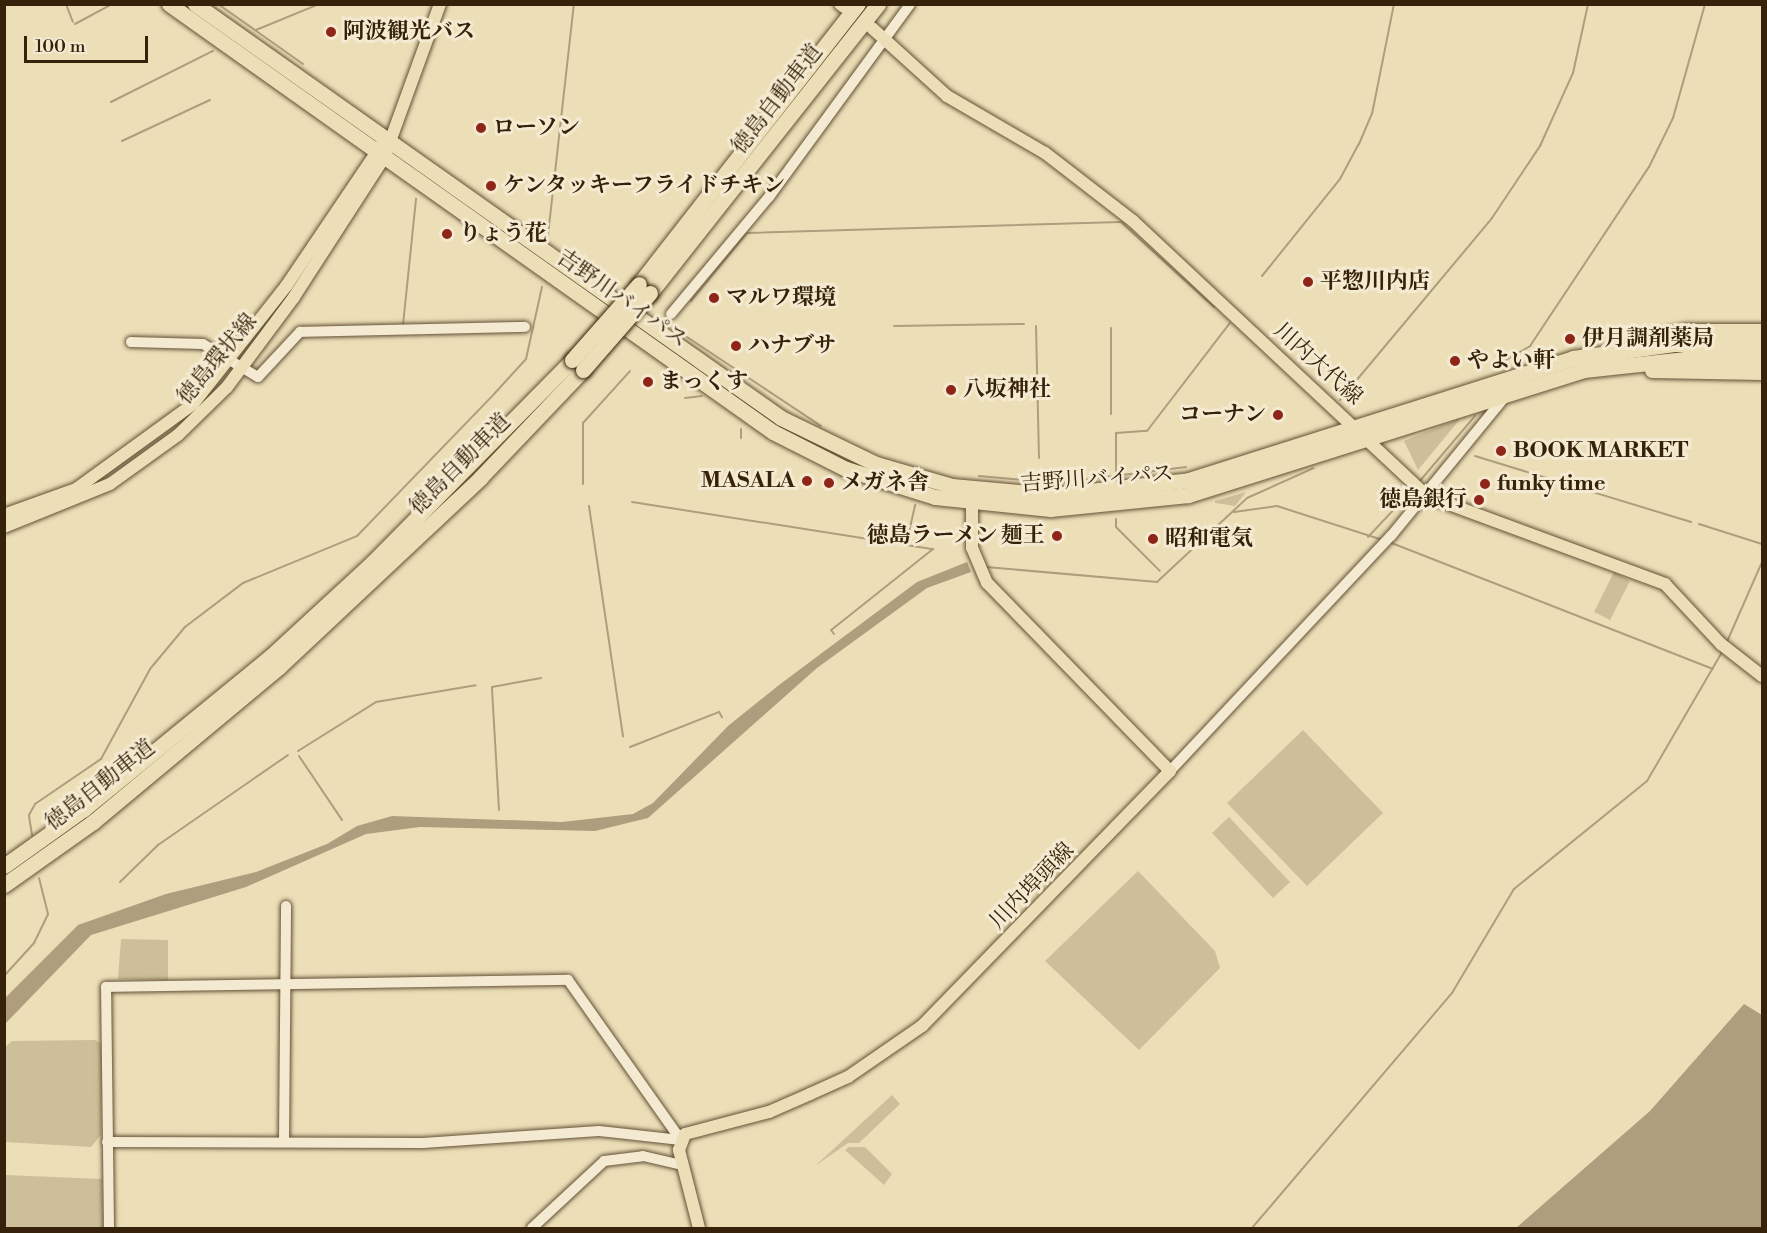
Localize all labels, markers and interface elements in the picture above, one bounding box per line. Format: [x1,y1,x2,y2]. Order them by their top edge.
place label: 阿波観光バス [343,19,475,45]
scale bar [27,24,152,62]
marker: 阿波観光バス [324,25,338,39]
text: 100 m [35,35,86,58]
street label: 徳島自動車道 [726,39,828,159]
place label: ローソン [493,115,581,141]
marker: ローソン [474,121,488,135]
place label: ケンタッキーフライドチキン [503,173,789,199]
marker: ケンタッキーフライドチキン [484,179,498,193]
place label: りょう花 [459,221,547,247]
marker: りょう花 [440,227,454,241]
street label: 吉野川バイパス [551,244,693,354]
place label: 平惣川内店 [1320,269,1430,295]
marker: 平惣川内店 [1301,275,1315,289]
place label: マルワ環境 [726,285,836,311]
marker: マルワ環境 [707,291,721,305]
street label: 徳島環状線 [172,308,262,410]
street label: 川内大代線 [1268,317,1368,411]
place label: 伊月調剤薬局 [1582,326,1714,352]
marker: 伊月調剤薬局 [1563,332,1577,346]
place label: ハナブサ [748,333,836,359]
marker: ハナブサ [729,339,743,353]
place label: やよい軒 [1467,348,1555,374]
marker: やよい軒 [1448,354,1462,368]
place label: まっくす [660,369,748,395]
marker: まっくす [641,375,655,389]
place label: 八坂神社 [963,377,1051,403]
marker: 八坂神社 [944,383,958,397]
place label: コーナン [1178,402,1266,428]
street label: 徳島自動車道 [404,408,516,520]
marker: コーナン [1271,408,1285,422]
place label: BOOK MARKET [1513,438,1688,464]
marker: BOOK MARKET [1494,444,1508,458]
street label: 吉野川バイパス [1019,460,1175,498]
place label: MASALA [701,468,795,494]
place label: メガネ舎 [841,470,929,496]
place label: funky time [1497,471,1605,497]
marker: MASALA [800,474,814,488]
marker: メガネ舎 [822,476,836,490]
marker: funky time [1478,477,1492,491]
place label: 徳島銀行 [1379,487,1467,513]
marker: 徳島銀行 [1472,493,1486,507]
place label: 徳島ラーメン 麺王 [865,523,1045,549]
place label: 昭和電気 [1165,526,1253,552]
marker: 徳島ラーメン 麺王 [1050,529,1064,543]
marker: 昭和電気 [1146,532,1160,546]
street label: 徳島自動車道 [40,734,160,836]
street label: 川内埠頭線 [984,837,1080,935]

